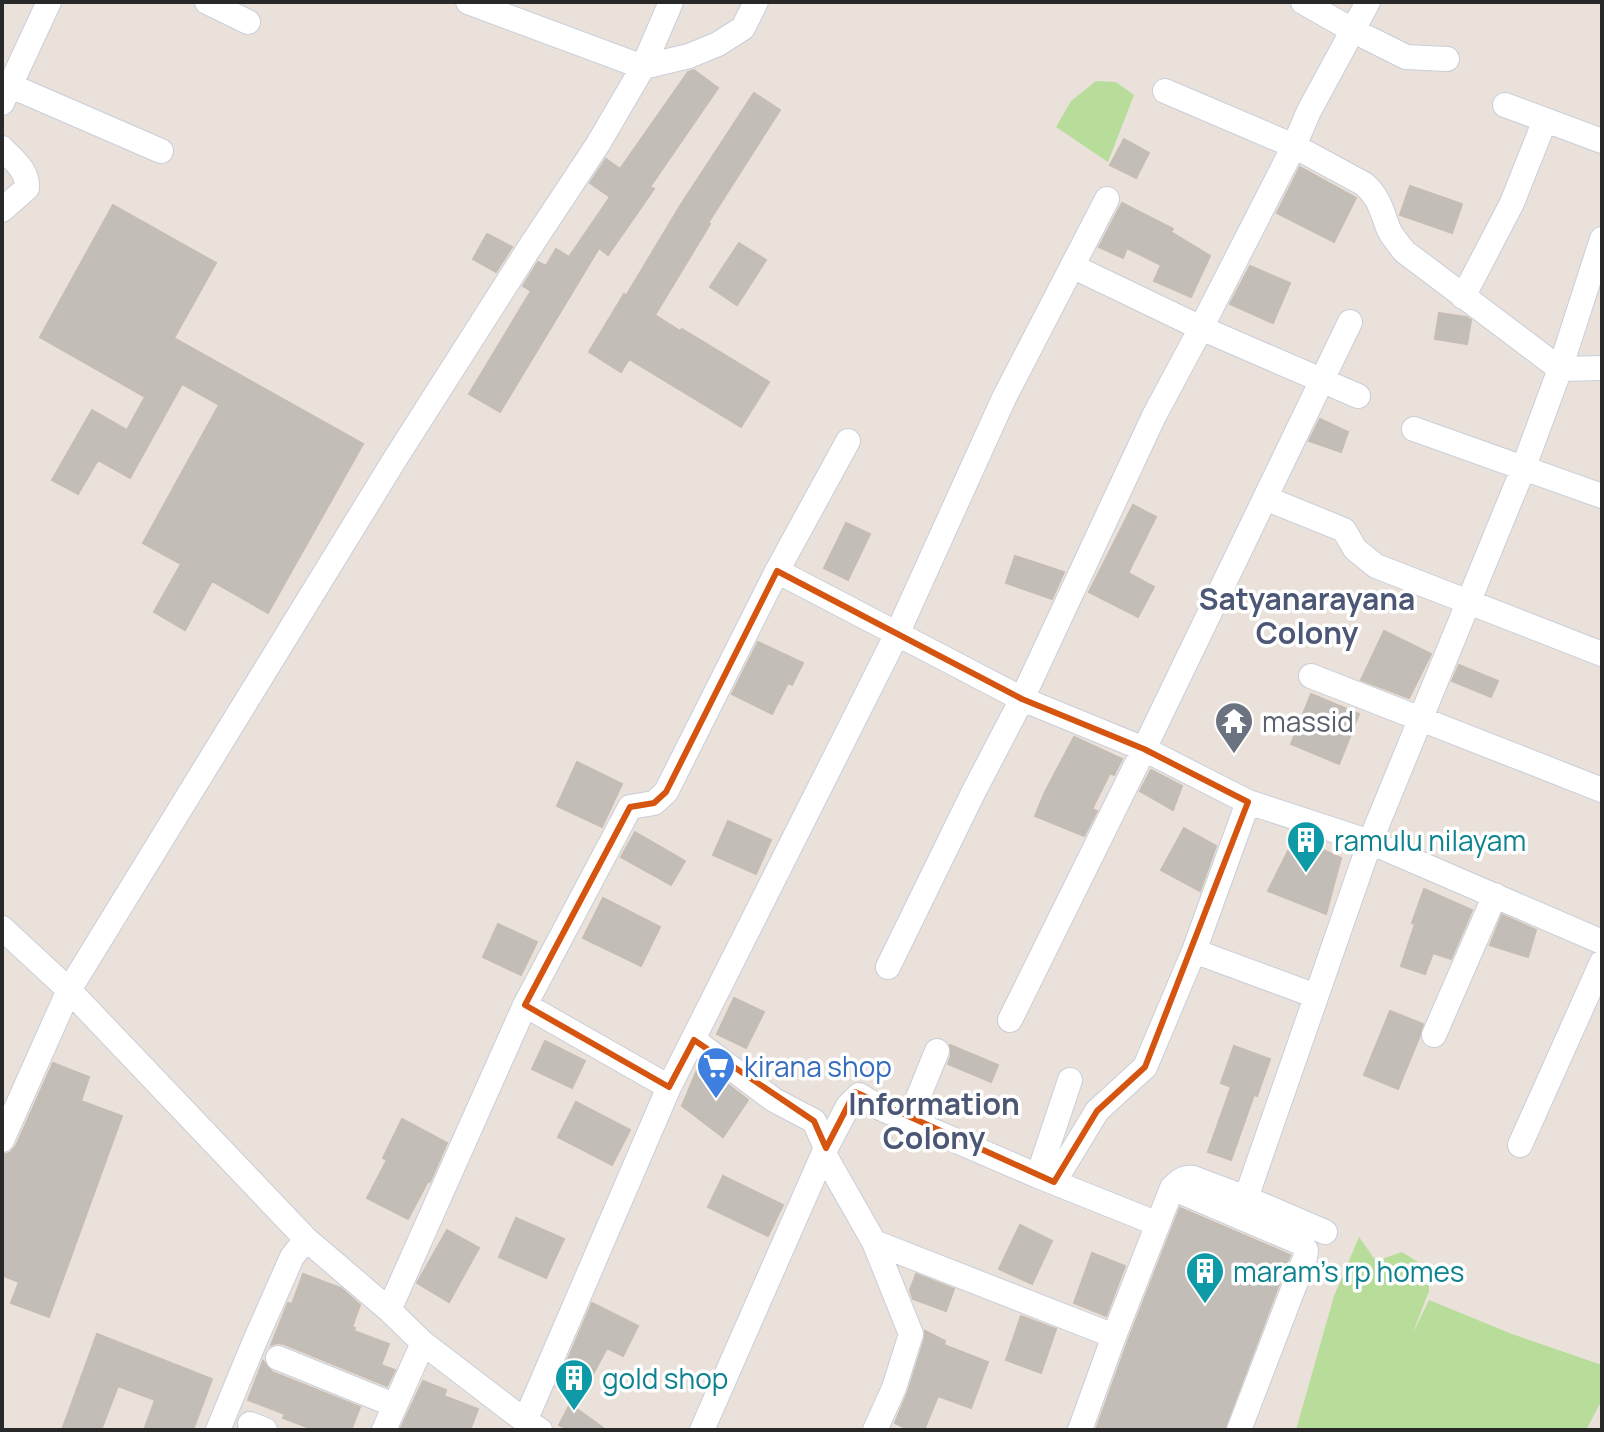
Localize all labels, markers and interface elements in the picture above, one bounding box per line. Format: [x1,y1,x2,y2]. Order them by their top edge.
district label: Satyanarayana Colony [1199,578,1415,653]
temple icon: massid [1213,700,1255,755]
place label: massid [1262,702,1354,740]
building icon: ramulu nilayam [1285,819,1327,874]
place label: ramulu nilayam [1334,821,1526,859]
supermarket icon: kirana shop [695,1045,737,1100]
place label: kirana shop [744,1047,892,1085]
district label: Information Colony [848,1083,1020,1158]
building icon: maram's rp homes [1184,1250,1226,1305]
place label: maram's rp homes [1233,1252,1464,1290]
building icon: gold shop [553,1357,595,1412]
place label: gold shop [602,1359,728,1397]

